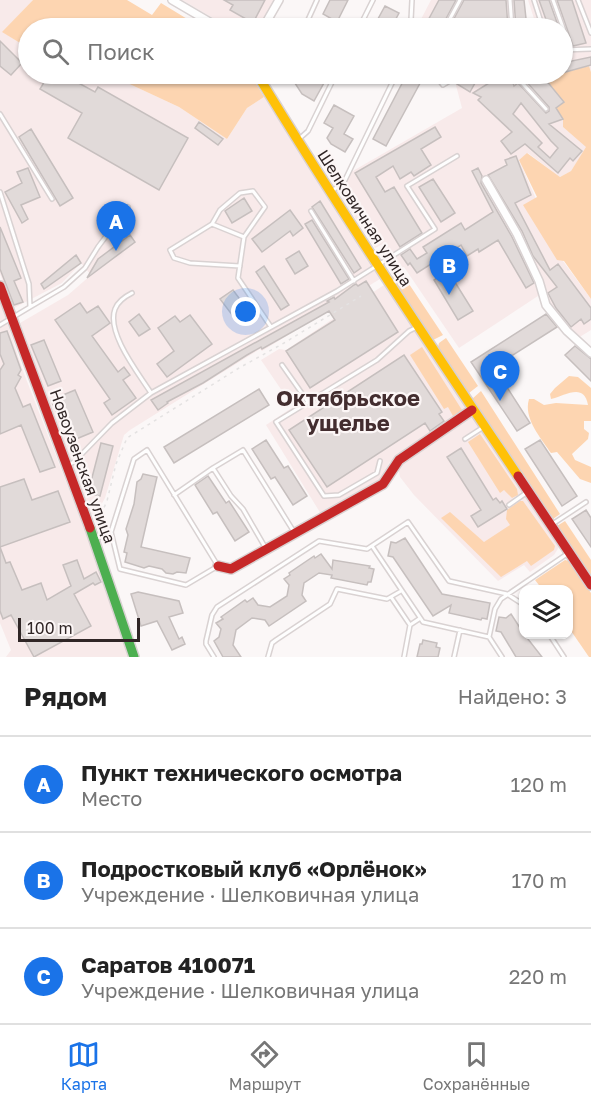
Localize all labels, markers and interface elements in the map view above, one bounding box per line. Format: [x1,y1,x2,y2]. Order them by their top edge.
search box [18,18,573,84]
icon: search [39,35,72,68]
text: Поиск [87,38,155,65]
street label: Шелковичная улица [313,146,417,290]
pin: A [96,202,136,251]
pin: B [430,246,468,295]
your location [231,297,260,326]
pin: C [480,352,520,401]
district label: Октябрьское ущелье [276,384,420,436]
street label: Новоузенская улица [46,386,120,546]
map controls [519,585,573,639]
button: layers [519,585,573,639]
scale bar [18,615,140,642]
text: 100 m [27,618,73,638]
text: Рядом [24,681,107,712]
text: Найдено: 3 [458,684,567,708]
text: Пункт технического осмотра [81,759,402,786]
text: A [36,772,51,796]
text: 120 m [511,772,567,796]
text: Место [81,786,142,810]
text: Подростковый клуб «Орлёнок» [81,855,426,882]
text: B [36,868,51,892]
text: 170 m [512,868,567,892]
text: Учреждение · Шелковичная улица [81,882,419,906]
text: Саратов 410071 [81,951,255,978]
text: C [36,964,51,988]
text: 220 m [509,964,567,988]
text: Учреждение · Шелковичная улица [81,978,419,1002]
tab: Карта [61,1038,107,1094]
tab: Маршрут [229,1038,301,1094]
tab: Сохранённые [423,1038,530,1094]

